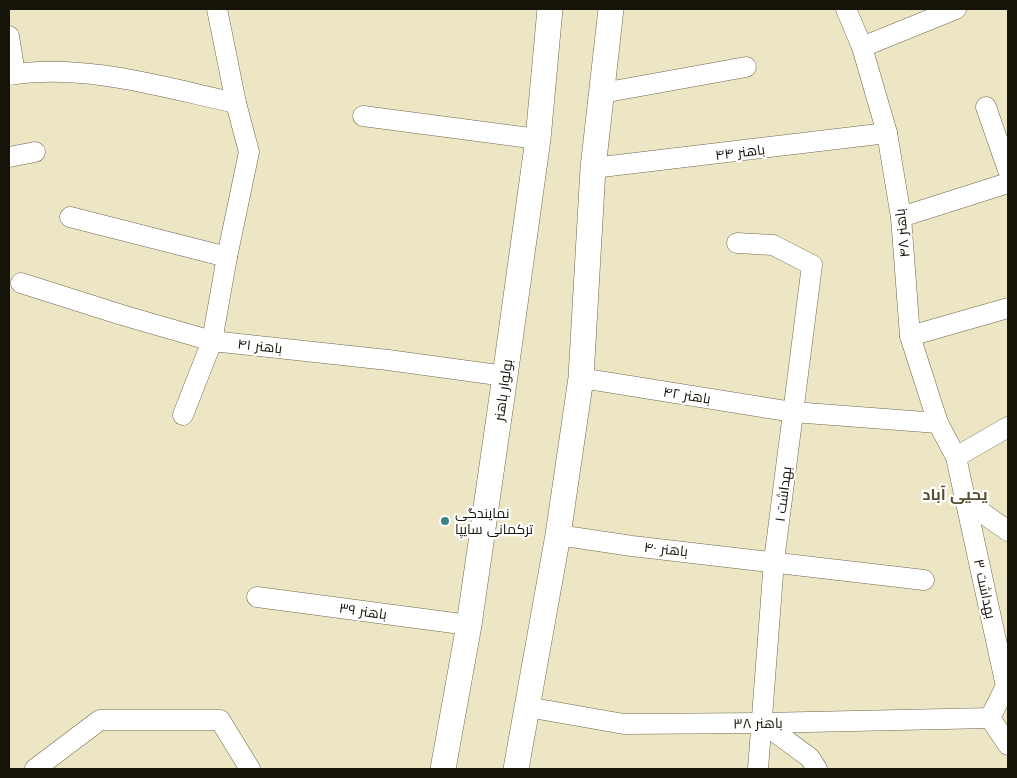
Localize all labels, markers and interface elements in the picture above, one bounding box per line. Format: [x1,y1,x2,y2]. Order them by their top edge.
street label: باهنر ۴۴ [714,140,766,164]
street label: باهنر ۴۸ [890,207,914,259]
street label: باهنر ۴۱ [237,335,283,357]
street label: بولوار باهنر [490,358,516,423]
street label: باهنر ۴۲ [662,382,712,408]
street label: بهداشت ۱ [771,465,795,523]
district label: یحیی آباد [922,484,988,504]
place label: نمایندگی ترکمانی سایپا [455,504,533,539]
marker: نمایندگی ترکمانی سایپا [439,515,451,527]
street label: باهنر ۴۰ [643,538,689,560]
street label: بهداشت ۳ [970,557,1000,621]
street label: باهنر ۳۹ [338,599,388,623]
street label: باهنر ۳۸ [733,714,783,732]

